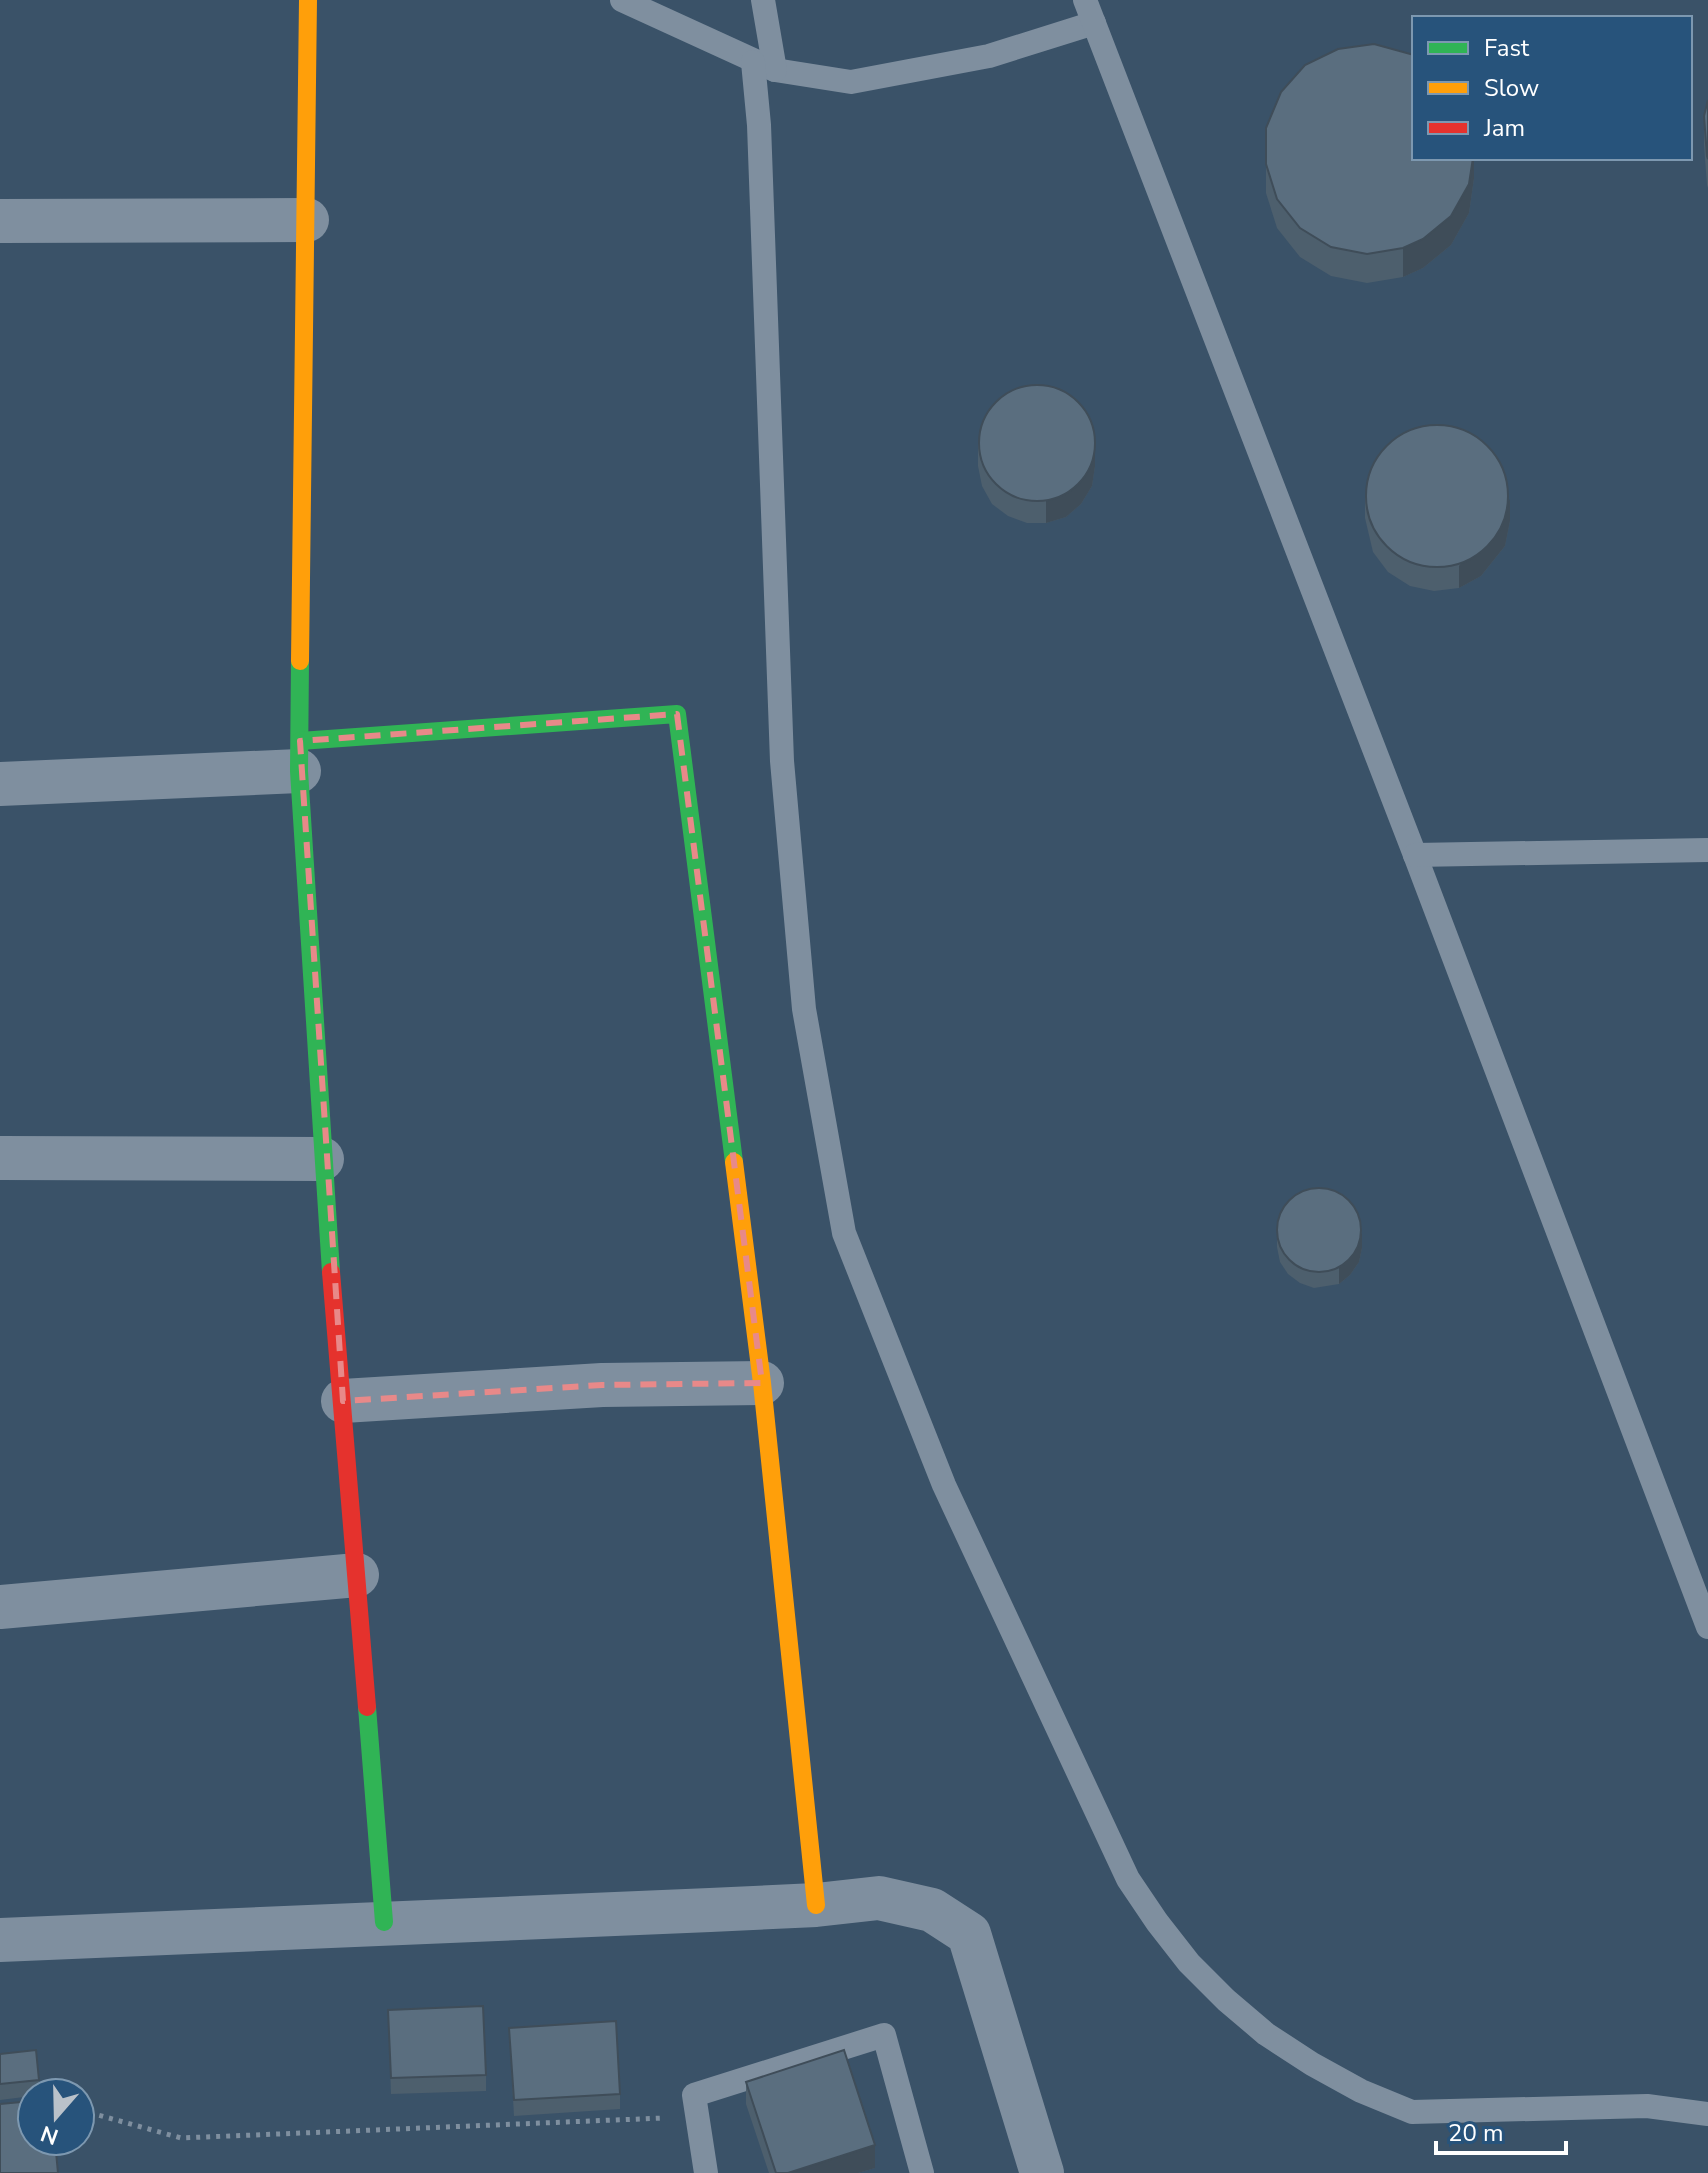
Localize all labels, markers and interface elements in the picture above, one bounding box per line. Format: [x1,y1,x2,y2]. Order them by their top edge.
legend [1412,16,1692,160]
text: Fast [1484,32,1530,64]
text: Slow [1484,72,1539,104]
text: Jam [1483,112,1525,144]
north arrow [16,2077,96,2157]
scale bar [1436,2105,1566,2155]
text: 20 m [1448,2117,1504,2149]
text: N [37,2118,62,2152]

